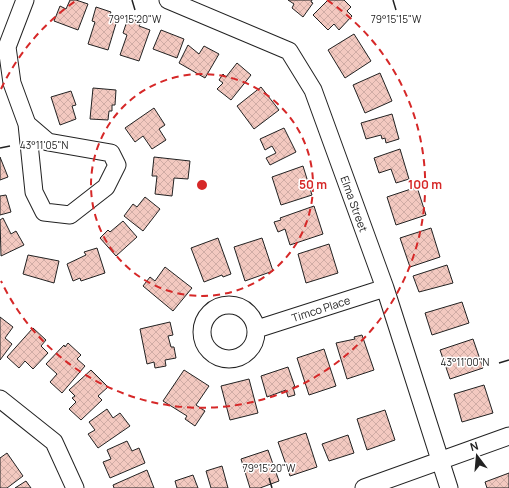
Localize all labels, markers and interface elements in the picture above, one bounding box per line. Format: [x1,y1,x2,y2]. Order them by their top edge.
text: 79°15'20"W [109,12,162,26]
text: 79°15'15"W [371,12,422,26]
text: 43°11'05"N [20,138,68,152]
street label: Elma Street [337,174,372,234]
text: 50 m [299,176,327,193]
text: 100 m [408,176,442,193]
centre of rings [195,178,209,192]
street label: Timco Place [290,292,353,325]
text: 43°11'00"N [441,355,490,369]
north arrow [457,436,497,476]
text: N [468,438,480,454]
text: 79°15'20"W [243,461,296,475]

